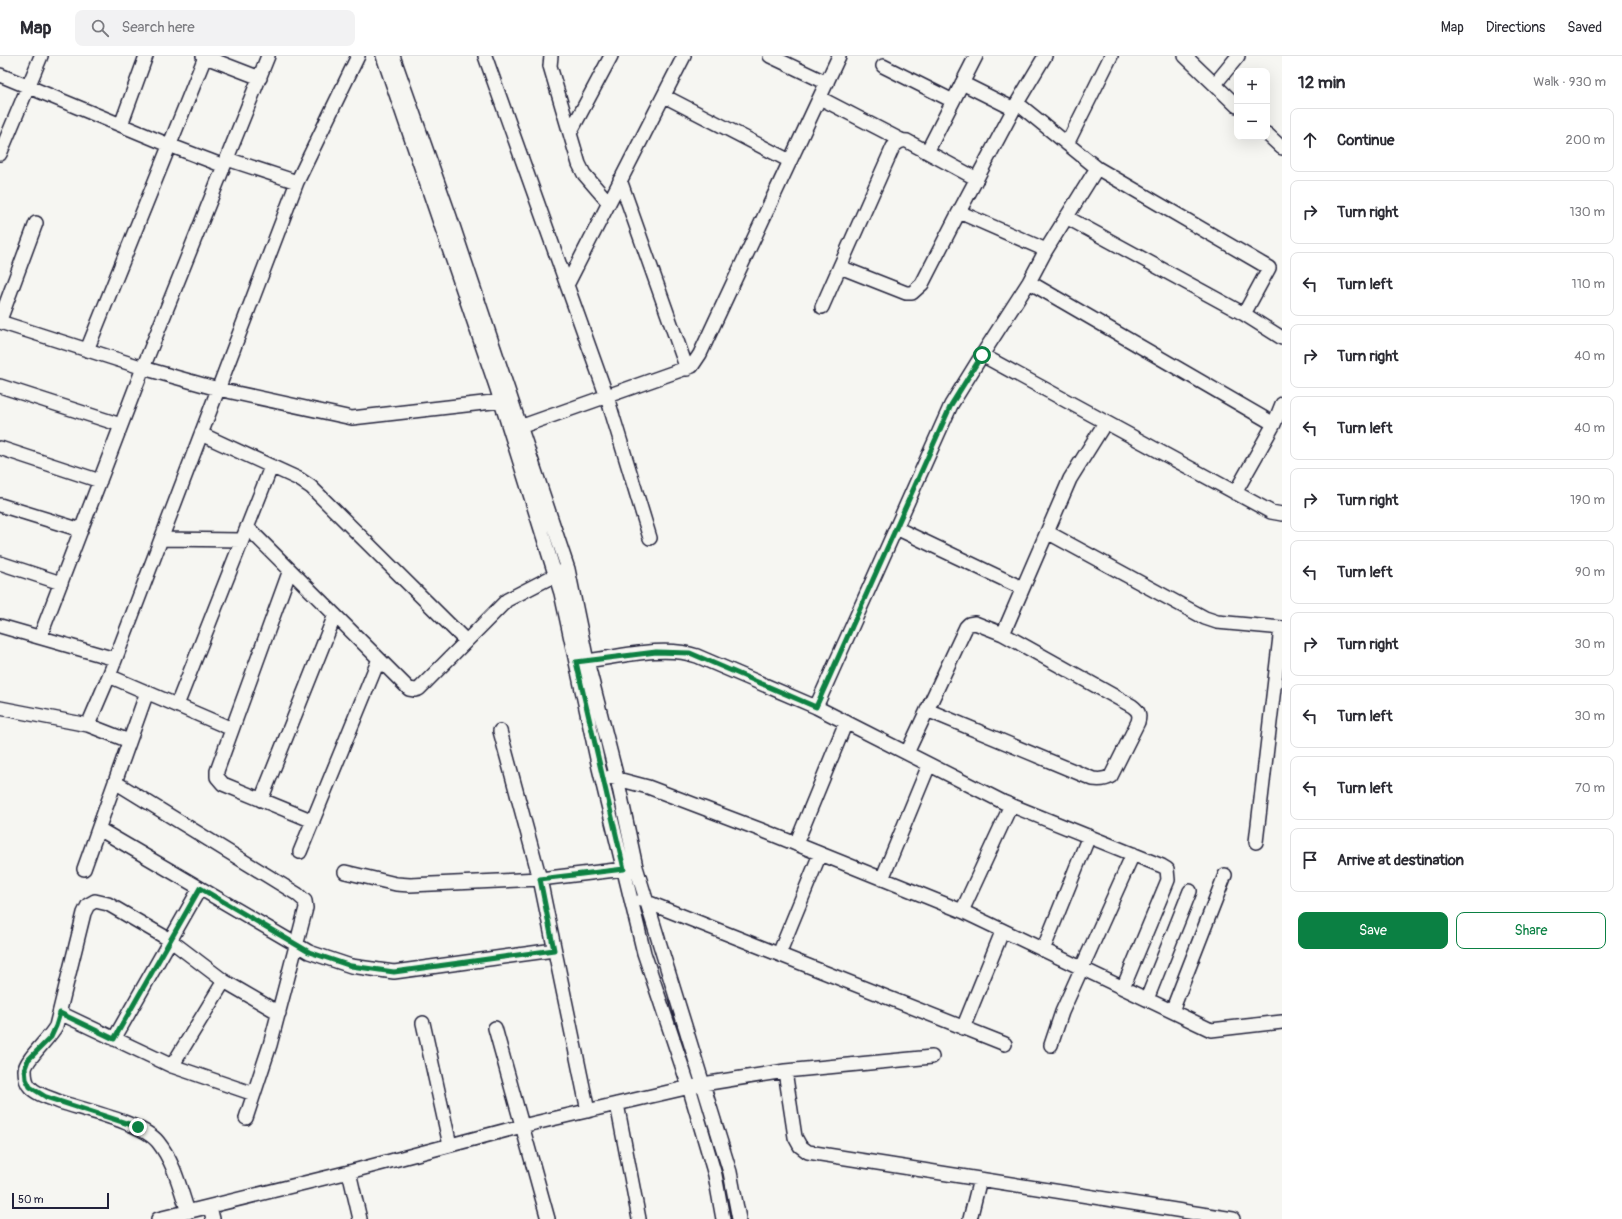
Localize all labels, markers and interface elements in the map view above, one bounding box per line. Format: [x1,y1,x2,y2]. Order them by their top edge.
search box [75,10,355,46]
text: Map [20,16,51,40]
icon: search [89,17,111,39]
text: Search here [121,18,195,37]
text: Map [1441,19,1464,36]
text: Directions [1486,19,1545,36]
text: Saved [1567,19,1602,36]
map controls [1234,68,1270,140]
button: + [1234,68,1270,104]
text: 12 min [1298,72,1345,93]
text: Walk · 930 m [1533,74,1606,90]
button: − [1234,104,1270,140]
icon: ahead [1299,129,1321,151]
text: Continue [1337,131,1395,150]
text: 200 m [1566,132,1605,148]
icon: right [1299,201,1321,223]
text: Turn right [1337,203,1398,222]
text: 130 m [1569,204,1605,220]
icon: left [1299,273,1321,295]
text: Turn left [1337,275,1393,294]
text: 110 m [1572,276,1605,292]
icon: right [1299,345,1321,367]
route start [973,346,991,364]
text: Turn right [1337,347,1398,366]
text: 40 m [1574,348,1605,364]
icon: left [1299,417,1321,439]
text: Turn left [1337,419,1393,438]
text: 40 m [1574,420,1605,436]
icon: right [1299,489,1321,511]
text: Turn right [1337,491,1398,510]
text: 190 m [1570,492,1605,508]
icon: left [1299,561,1321,583]
text: Turn left [1337,563,1393,582]
text: 90 m [1575,564,1605,580]
icon: right [1299,633,1321,655]
text: Turn right [1337,635,1398,654]
text: 30 m [1575,636,1605,652]
icon: left [1299,705,1321,727]
text: Turn left [1337,707,1393,726]
text: 30 m [1575,708,1605,724]
icon: left [1299,777,1321,799]
text: Turn left [1337,779,1393,798]
text: 70 m [1575,780,1605,796]
icon: arrive [1299,849,1321,871]
text: Arrive at destination [1337,851,1464,870]
button: Save [1298,912,1448,949]
button: Share [1456,912,1606,949]
route end [129,1118,147,1136]
scale bar [12,1191,109,1210]
text: 50 m [18,1193,44,1206]

